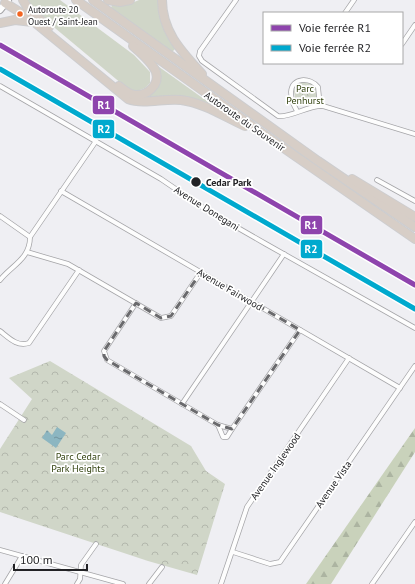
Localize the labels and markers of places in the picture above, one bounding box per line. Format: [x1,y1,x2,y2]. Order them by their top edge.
place label: Autoroute 20 Ouest / Saint-Jean [28,4,98,27]
marker: Autoroute 20 Ouest / Saint-Jean [15,9,25,19]
marker: Cedar Park [189,175,203,189]
place label: Cedar Park [206,176,252,189]

